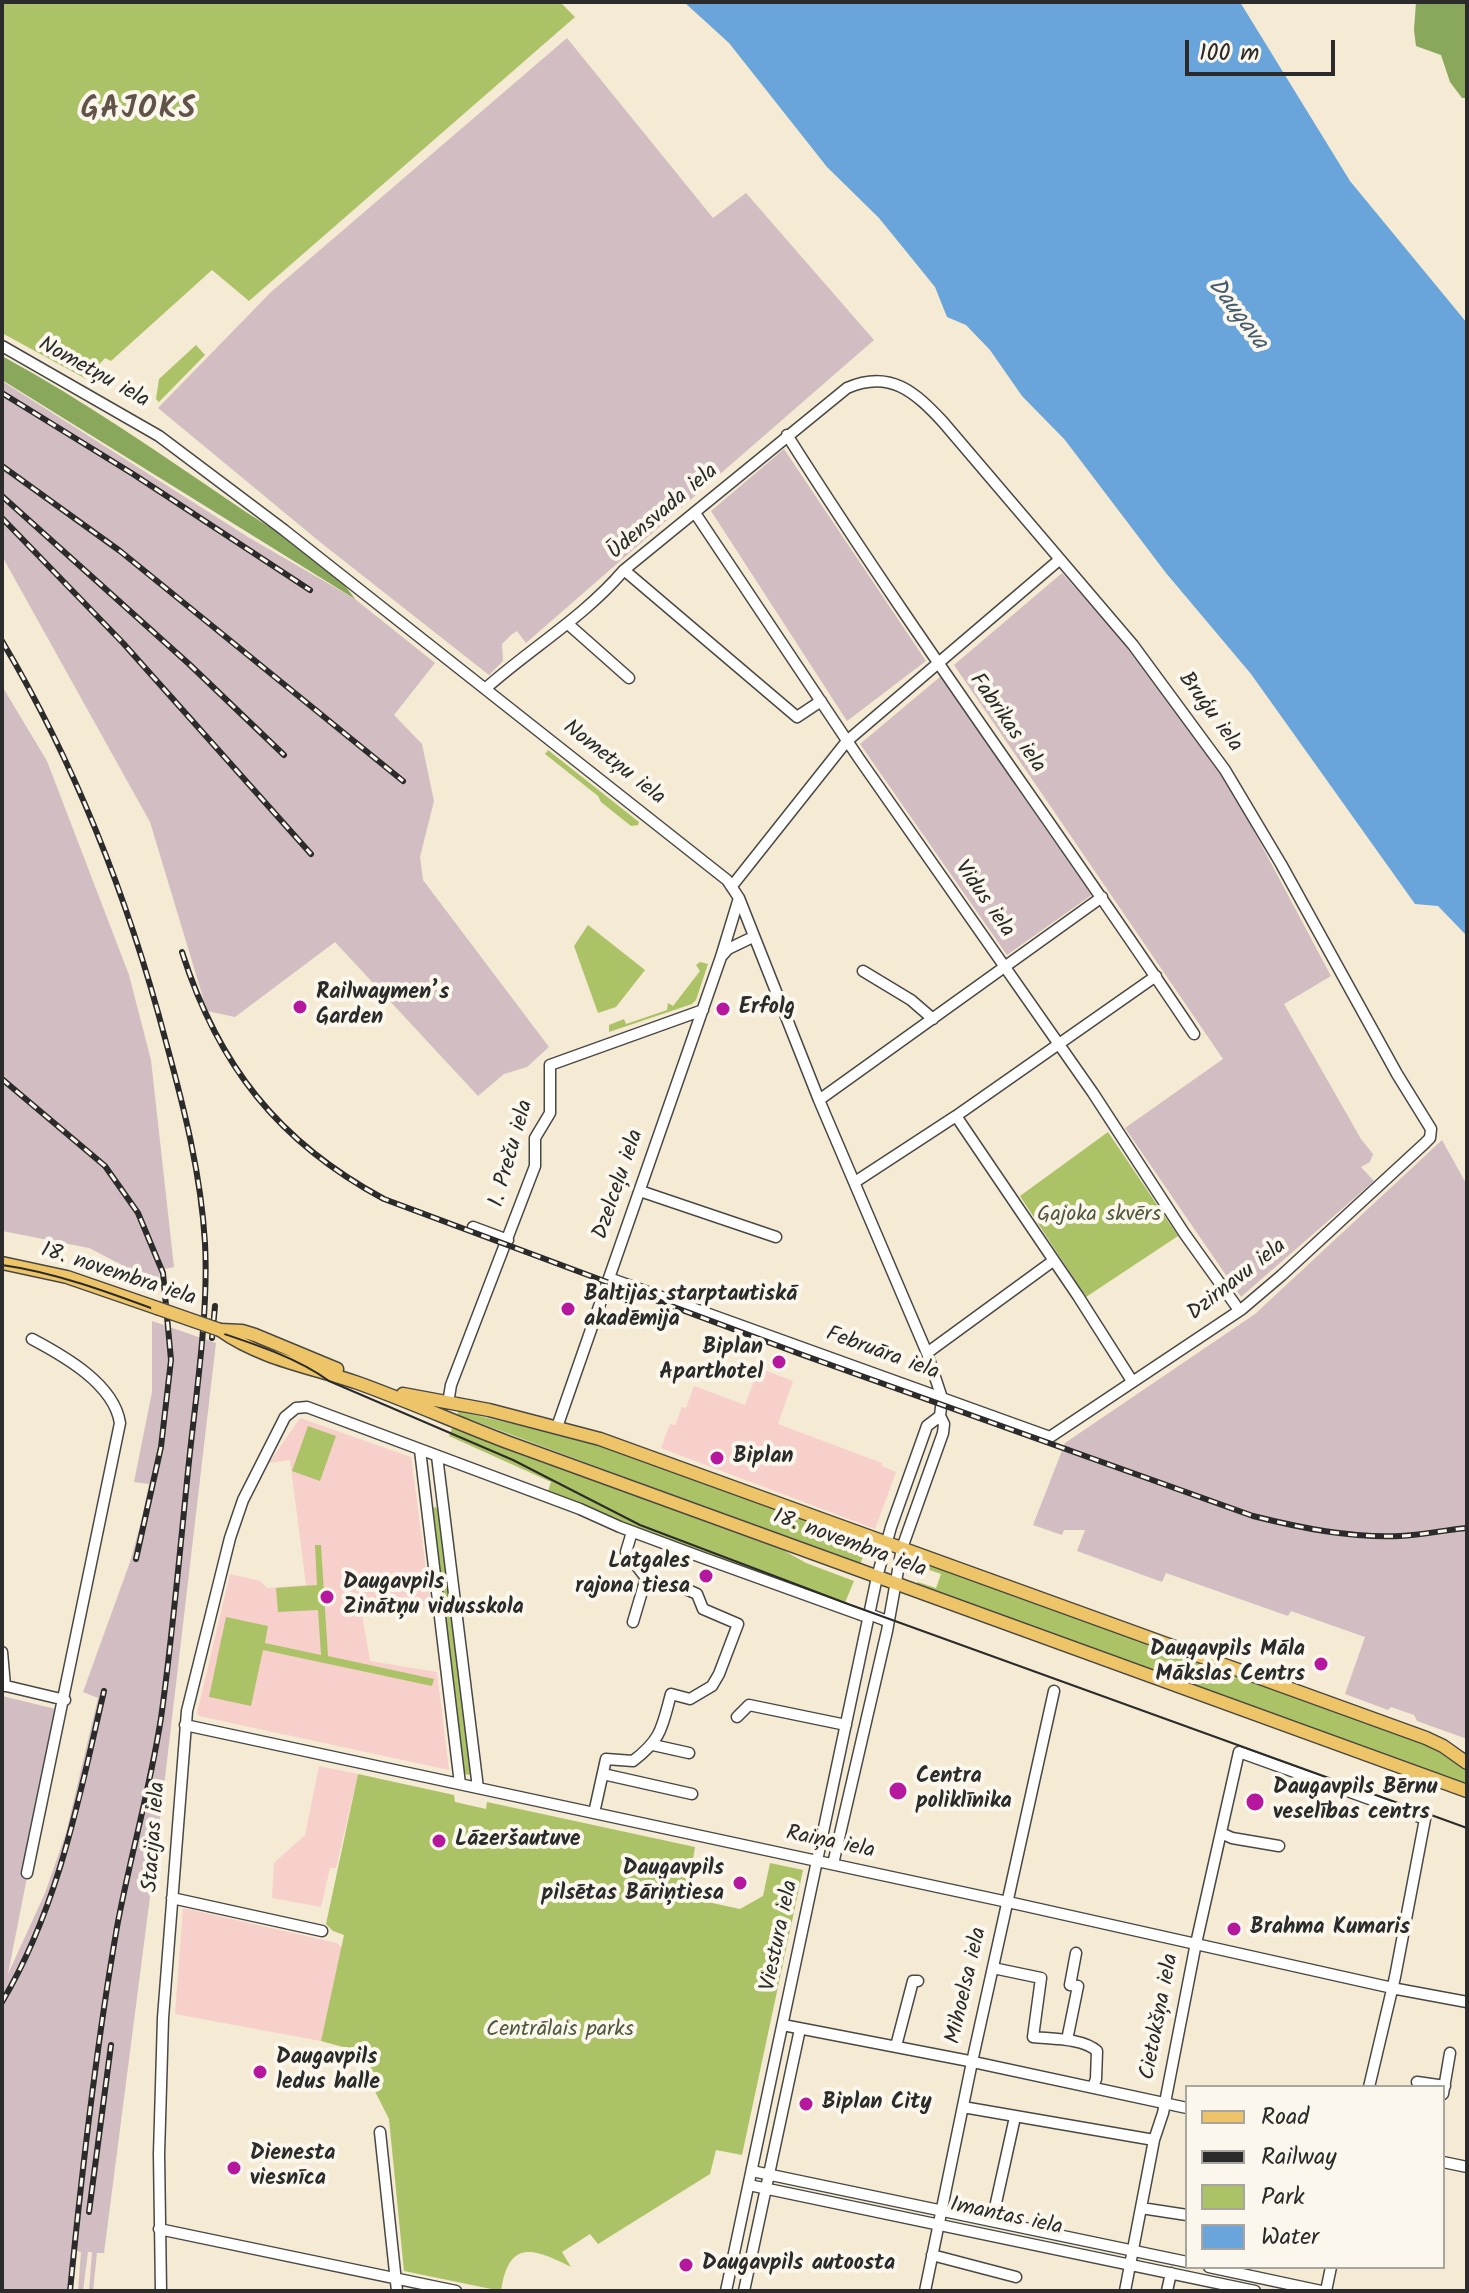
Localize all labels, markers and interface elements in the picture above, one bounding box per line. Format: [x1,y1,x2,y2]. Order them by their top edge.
scale bar [1189,24,1339,74]
text: 100 m [1199,34,1259,73]
district label: GAJOKS [81,94,197,130]
water label: Daugava [1200,273,1272,357]
street label: Nometņu iela [33,333,153,415]
street label: Ūdensvada iela [604,459,724,567]
street label: Bruģu iela [1171,668,1247,758]
street label: Fabrikas iela [962,669,1050,779]
street label: Nometņu iela [557,716,669,812]
street label: Vidus iela [947,857,1019,943]
place label: Railwaymen’s Garden [316,981,449,1032]
place label: Erfolg [739,996,795,1022]
marker: Railwaymen’s Garden [291,998,309,1016]
marker: Erfolg [714,1000,732,1018]
street label: 1. Preču iela [485,1097,541,1211]
street label: Dzelceļu iela [589,1127,651,1243]
park label: Gajoka skvērs [1037,1203,1161,1229]
street label: Dzirnavu iela [1183,1234,1293,1328]
street label: 18. novembra iela [37,1239,199,1313]
place label: Baltijas starptautiskā akadēmija [584,1283,797,1334]
marker: Baltijas starptautiskā akadēmija [559,1300,577,1318]
street label: Februāra iela [822,1322,942,1388]
place label: Biplan Aparthotel [659,1336,763,1388]
marker: Biplan Aparthotel [770,1353,788,1371]
place label: Biplan [733,1445,794,1471]
marker: Biplan [708,1449,726,1467]
street label: 18. novembra iela [769,1505,929,1585]
place label: Latgales rajona tiesa [575,1550,690,1602]
marker: Latgales rajona tiesa [697,1567,715,1585]
place label: Daugavpils Zinātņu vidusskola [343,1571,524,1622]
marker: Daugavpils Zinātņu vidusskola [318,1588,336,1606]
place label: Daugavpils Māla Mākslas Centrs [1150,1638,1305,1690]
marker: Daugavpils Māla Mākslas Centrs [1312,1655,1330,1673]
place label: Centra poliklīnika [916,1765,1012,1816]
place label: Daugavpils Bērnu veselības centrs [1273,1776,1437,1828]
marker: Centra poliklīnika [887,1780,909,1802]
street label: Stacijas iela [139,1781,173,1893]
marker: Daugavpils Bērnu veselības centrs [1244,1791,1266,1813]
street label: Raiņa iela [783,1822,877,1866]
place label: Lāzeršautuve [455,1828,580,1854]
marker: Lāzeršautuve [430,1832,448,1850]
place label: Daugavpils pilsētas Bāriņtiesa [542,1857,724,1908]
marker: Daugavpils pilsētas Bāriņtiesa [731,1874,749,1892]
street label: Viestura iela [756,1878,806,1994]
place label: Brahma Kumaris [1250,1916,1410,1942]
marker: Brahma Kumaris [1225,1920,1243,1938]
street label: Mihoelsa iela [942,1925,994,2047]
street label: Cietokšņa iela [1136,1952,1186,2082]
park label: Centrālais parks [486,2018,634,2044]
place label: Daugavpils ledus halle [276,2046,380,2098]
marker: Daugavpils ledus halle [251,2063,269,2081]
legend [1185,2085,1445,2269]
place label: Biplan City [822,2091,932,2117]
marker: Biplan City [797,2095,815,2113]
text: Road [1261,2098,1309,2137]
text: Railway [1261,2138,1337,2177]
place label: Dienesta viesnīca [250,2142,335,2194]
marker: Dienesta viesnīca [225,2159,243,2177]
text: Park [1261,2178,1305,2217]
street label: Imantas iela [947,2193,1065,2243]
text: Water [1261,2218,1319,2257]
place label: Daugavpils autoosta [702,2252,895,2278]
marker: Daugavpils autoosta [677,2256,695,2274]

